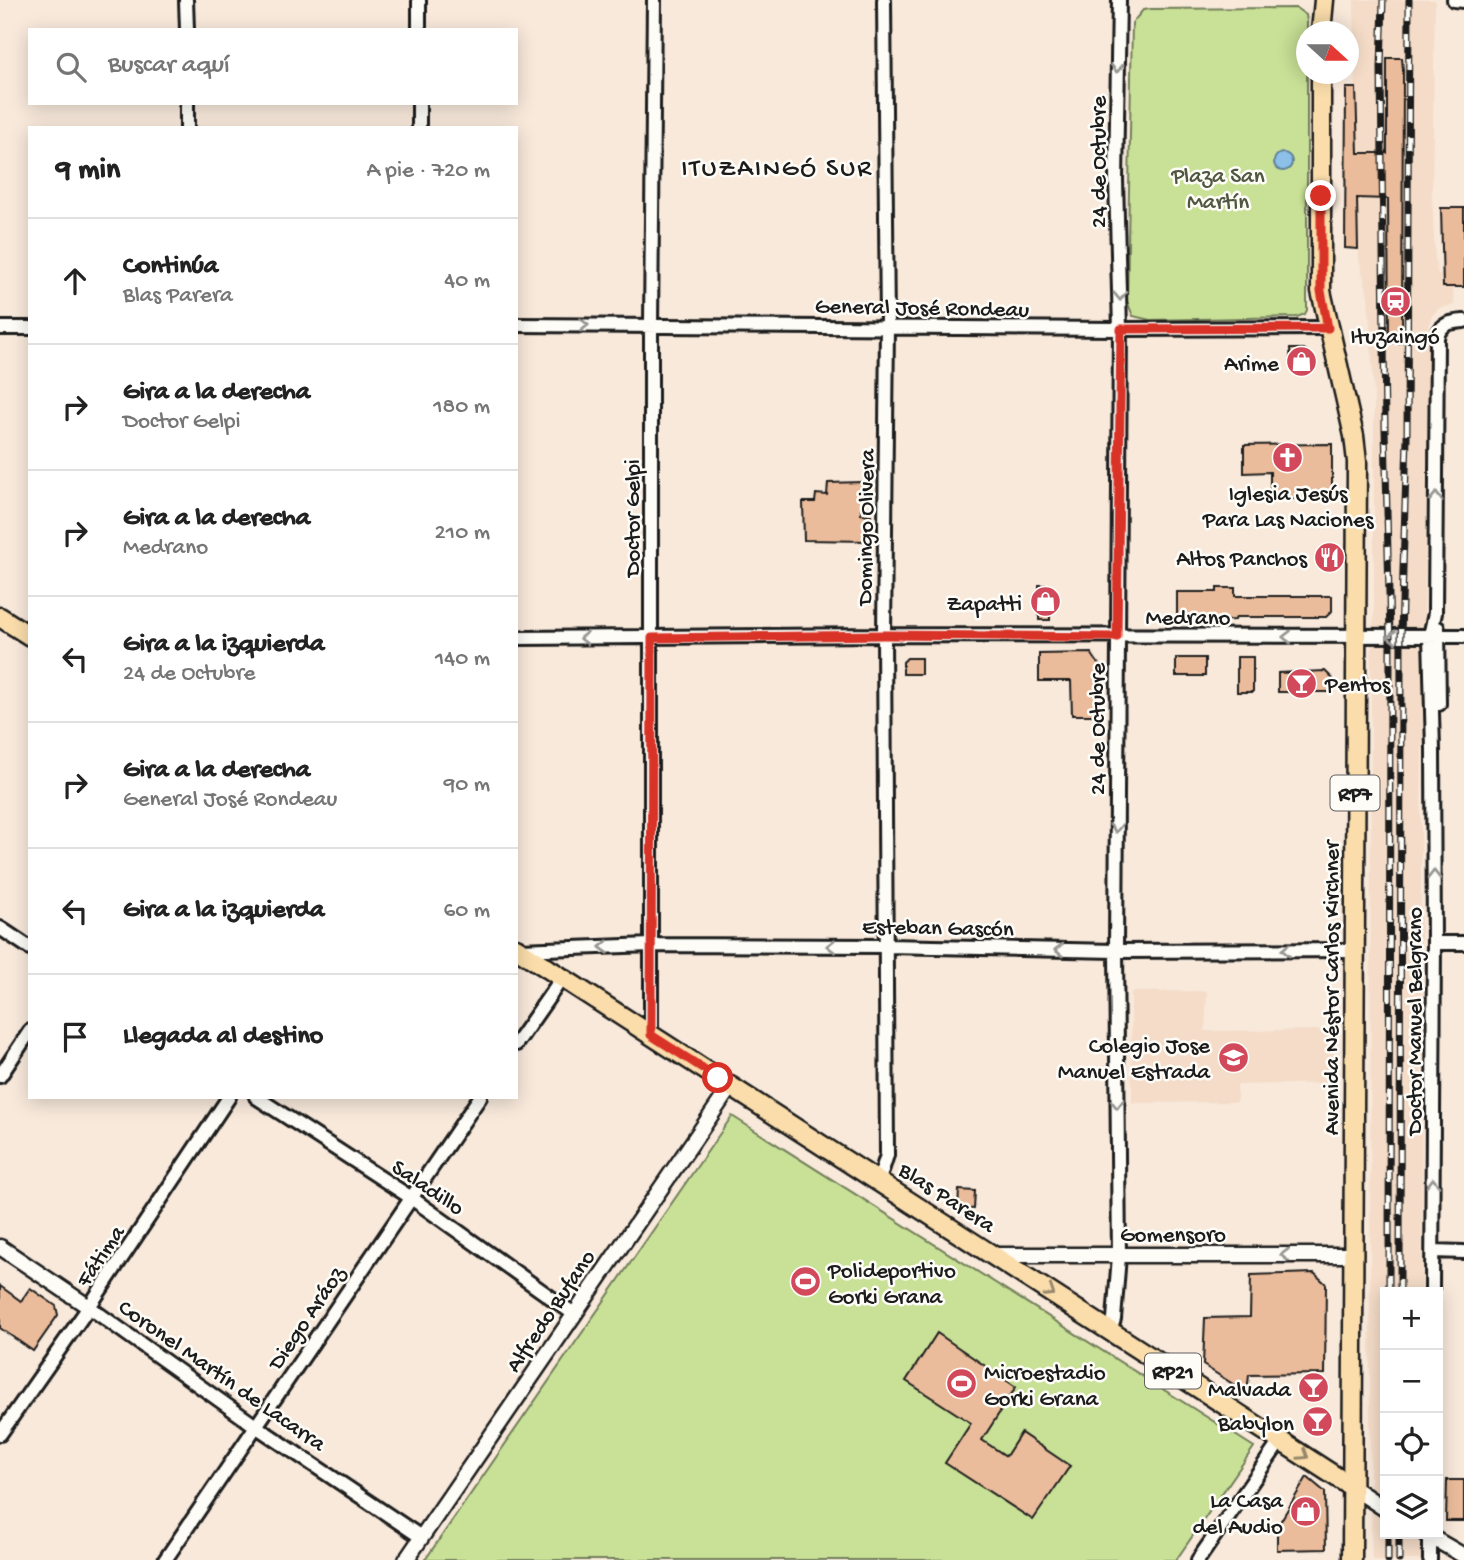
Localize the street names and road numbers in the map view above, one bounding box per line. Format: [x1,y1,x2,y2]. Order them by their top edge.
street label: 24 de Octubre [1087,95,1114,228]
street label: General José Rondeau [815,294,1030,325]
street label: Domingo Olivera [853,447,882,608]
street label: Doctor Gelpi [621,459,648,579]
street label: Medrano [1145,606,1231,633]
street label: 24 de Octubre [1086,662,1113,795]
road number: RP7 [1330,776,1380,810]
street label: Avenida Néstor Carlos Kirchner [1320,839,1347,1135]
street label: Doctor Manuel Belgrano [1403,907,1430,1137]
street label: Esteban Gascón [862,915,1014,944]
street label: Saladillo [386,1155,469,1223]
street label: Blas Parera [892,1157,1001,1241]
street label: Fátima [71,1220,133,1294]
street label: Gomensoro [1120,1223,1226,1250]
street label: Alfredo Bufano [501,1246,603,1378]
street label: Diego Aráoz [262,1261,353,1377]
street label: Coronel Martín de Lacarra [112,1295,331,1459]
road number: RP21 [1145,1354,1201,1388]

